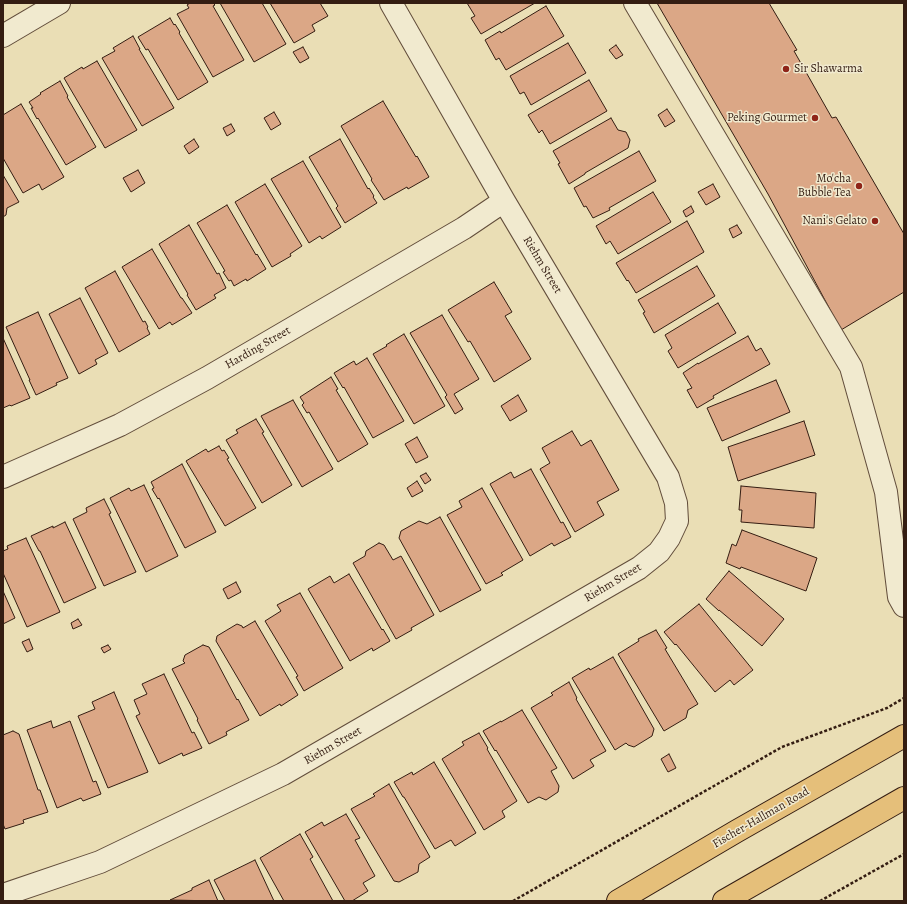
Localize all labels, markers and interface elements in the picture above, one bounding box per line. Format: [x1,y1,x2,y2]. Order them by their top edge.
place label: Sir Shawarma [794,62,863,76]
marker: Sir Shawarma [781,64,791,74]
place label: Peking Gourmet [727,111,807,125]
marker: Peking Gourmet [810,113,820,123]
place label: Mo'cha Bubble Tea [798,172,851,200]
marker: Mo'cha Bubble Tea [854,181,864,191]
place label: Nani's Gelato [802,214,867,228]
marker: Nani's Gelato [870,216,880,226]
street label: Riehm Street [519,234,565,296]
street label: Harding Street [223,323,293,373]
street label: Riehm Street [582,560,644,606]
street label: Riehm Street [302,724,364,768]
street label: Fischer-Hallman Road [710,784,812,852]

